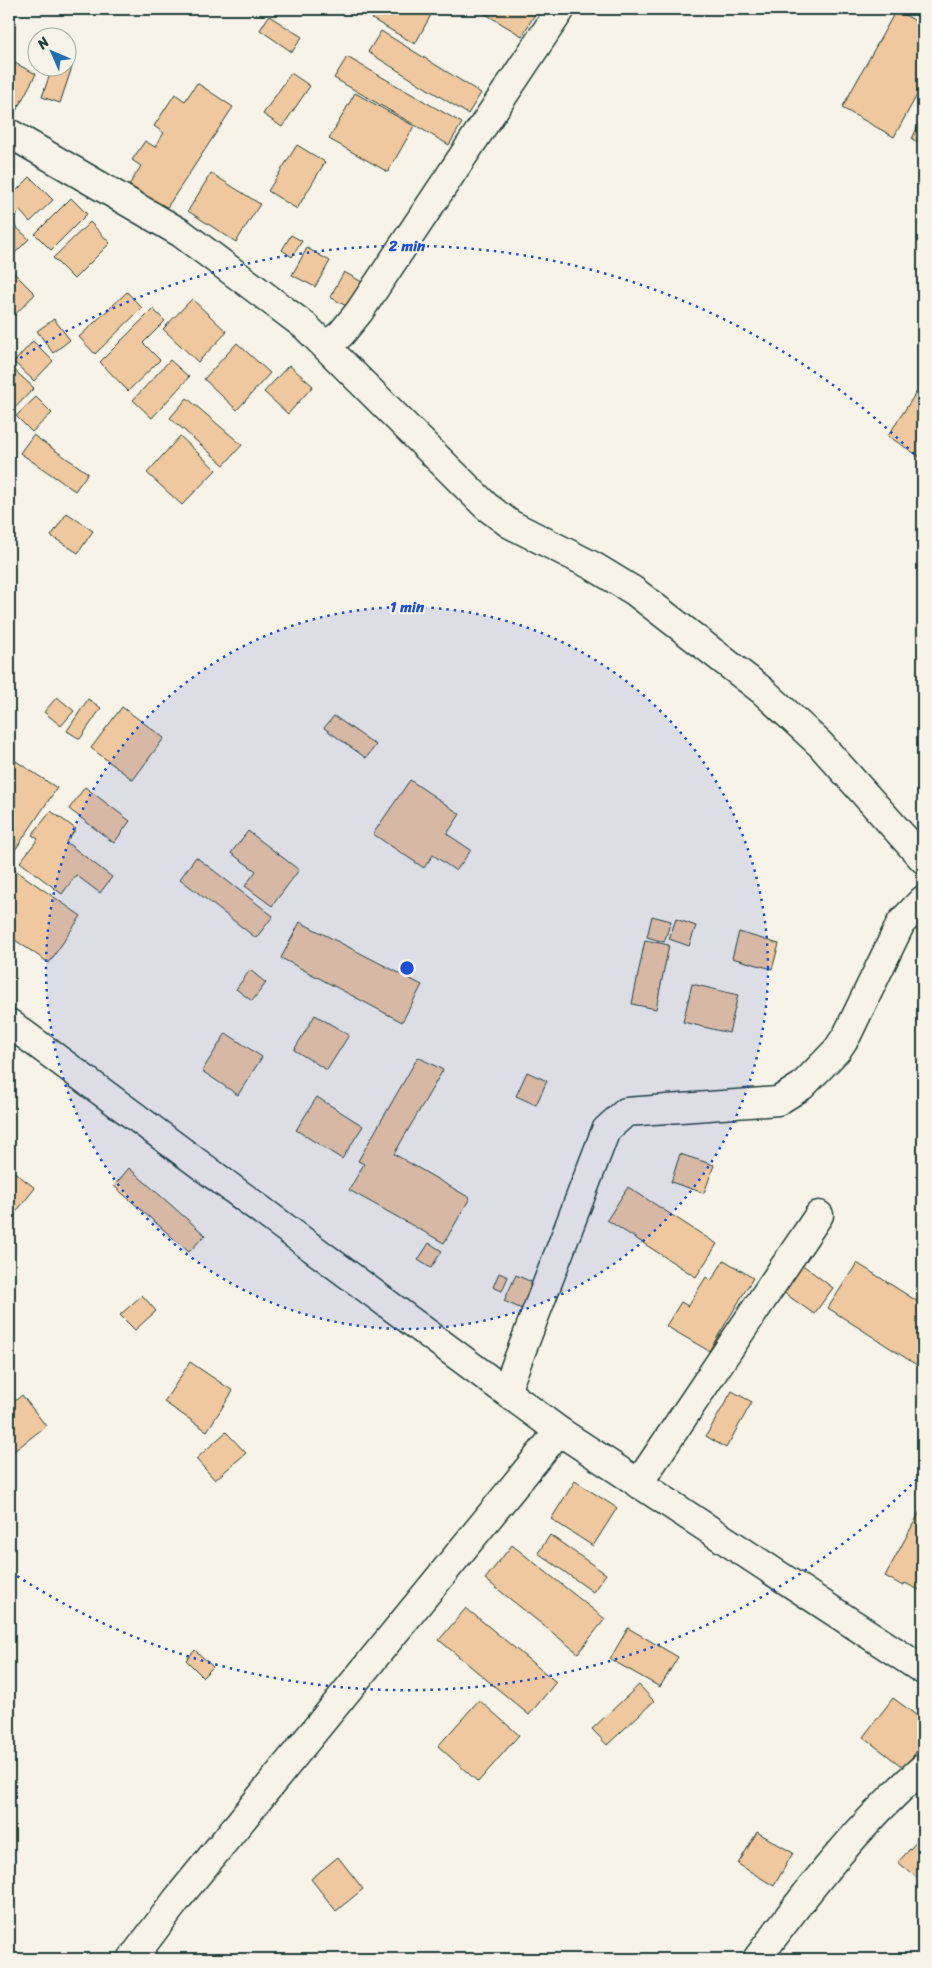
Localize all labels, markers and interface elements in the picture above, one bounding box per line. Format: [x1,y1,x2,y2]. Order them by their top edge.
north arrow [28,28,78,78]
text: N [30,31,56,56]
text: 2 min [388,233,426,259]
text: 1 min [390,594,425,620]
centre of rings [398,959,416,977]

